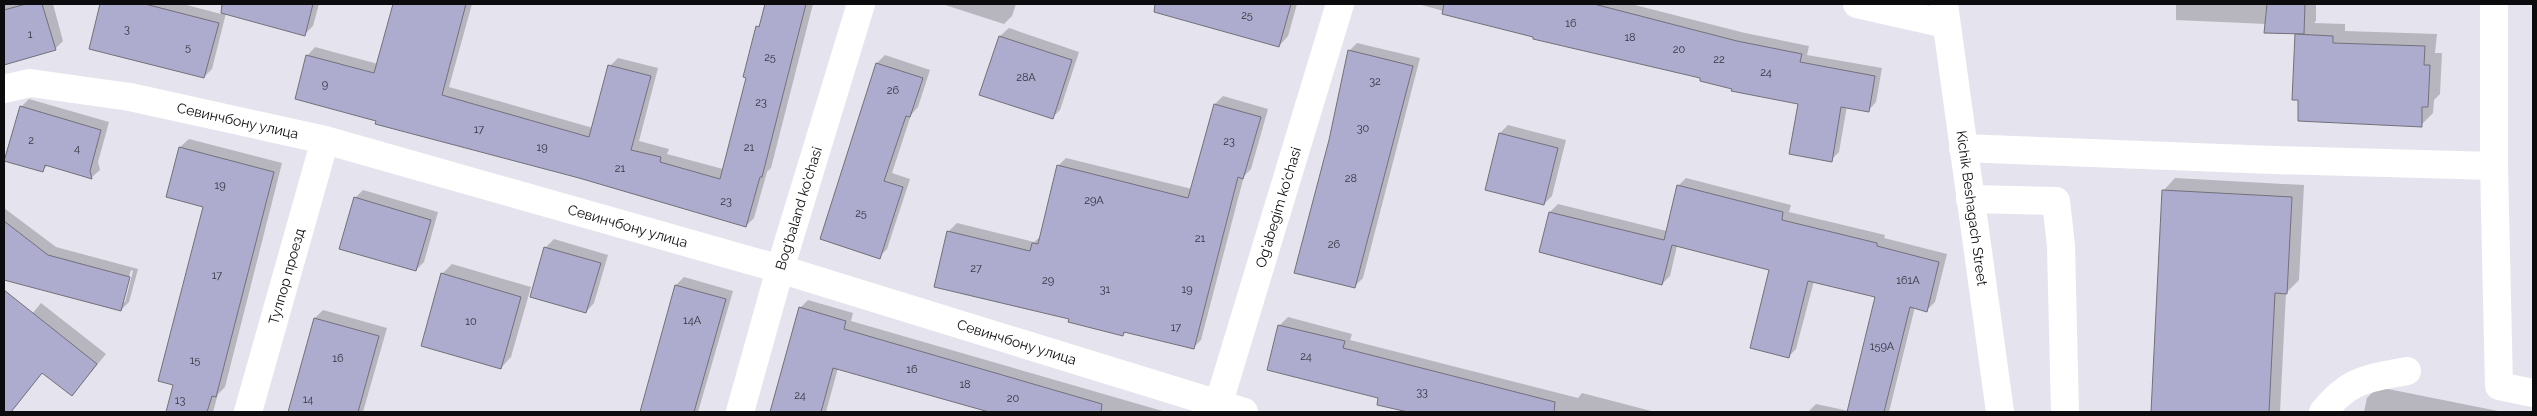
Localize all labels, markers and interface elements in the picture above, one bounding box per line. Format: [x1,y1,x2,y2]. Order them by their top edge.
house number: 25 [1241,9,1253,22]
house number: 16 [1565,17,1577,30]
house number: 3 [124,23,130,36]
house number: 1 [28,28,33,41]
house number: 18 [1624,31,1636,44]
house number: 5 [185,41,191,54]
house number: 20 [1673,43,1685,56]
house number: 25 [764,51,776,64]
house number: 22 [1713,53,1725,66]
house number: 24 [1760,66,1772,79]
house number: 28A [1016,71,1036,84]
house number: 32 [1369,75,1381,88]
house number: 9 [322,78,328,91]
house number: 26 [887,84,900,97]
house number: 23 [755,96,767,109]
street label: Севинчбону улица [175,100,300,142]
house number: 30 [1357,122,1370,135]
house number: 17 [474,123,484,136]
street label: Kichik Beshagach Street [1953,129,1991,287]
house number: 2 [28,134,34,147]
house number: 23 [1223,135,1235,148]
house number: 19 [536,141,548,154]
house number: 21 [744,141,755,154]
house number: 4 [74,142,80,155]
street label: Bog'baland ko'chasi [772,145,825,272]
street label: Og'abegim ko'chasi [1252,145,1304,270]
house number: 21 [615,162,626,175]
house number: 28 [1345,172,1357,185]
house number: 19 [214,179,226,192]
house number: 29A [1084,194,1104,207]
house number: 23 [720,195,732,208]
street label: Севинчбону улица [566,201,690,250]
house number: 25 [855,207,867,220]
street label: Тулпор проезд [265,226,308,326]
house number: 21 [1195,232,1206,245]
house number: 26 [1328,238,1341,251]
house number: 27 [970,262,982,275]
house number: 17 [212,269,222,282]
house number: 29 [1042,274,1054,287]
house number: 161A [1896,274,1920,287]
house number: 31 [1100,283,1111,296]
house number: 19 [1181,283,1193,296]
house number: 14A [683,314,702,327]
house number: 10 [465,315,477,328]
street label: Севинчбону улица [955,316,1078,368]
house number: 17 [1171,321,1181,334]
house number: 159A [1870,340,1895,353]
house number: 24 [1300,350,1312,363]
house number: 16 [332,352,344,365]
house number: 15 [190,354,200,367]
house number: 16 [906,363,918,376]
house number: 18 [959,378,971,391]
house number: 33 [1416,386,1428,399]
house number: 24 [794,389,806,402]
house number: 20 [1007,392,1019,405]
house number: 14 [303,393,313,406]
house number: 13 [175,394,185,407]

